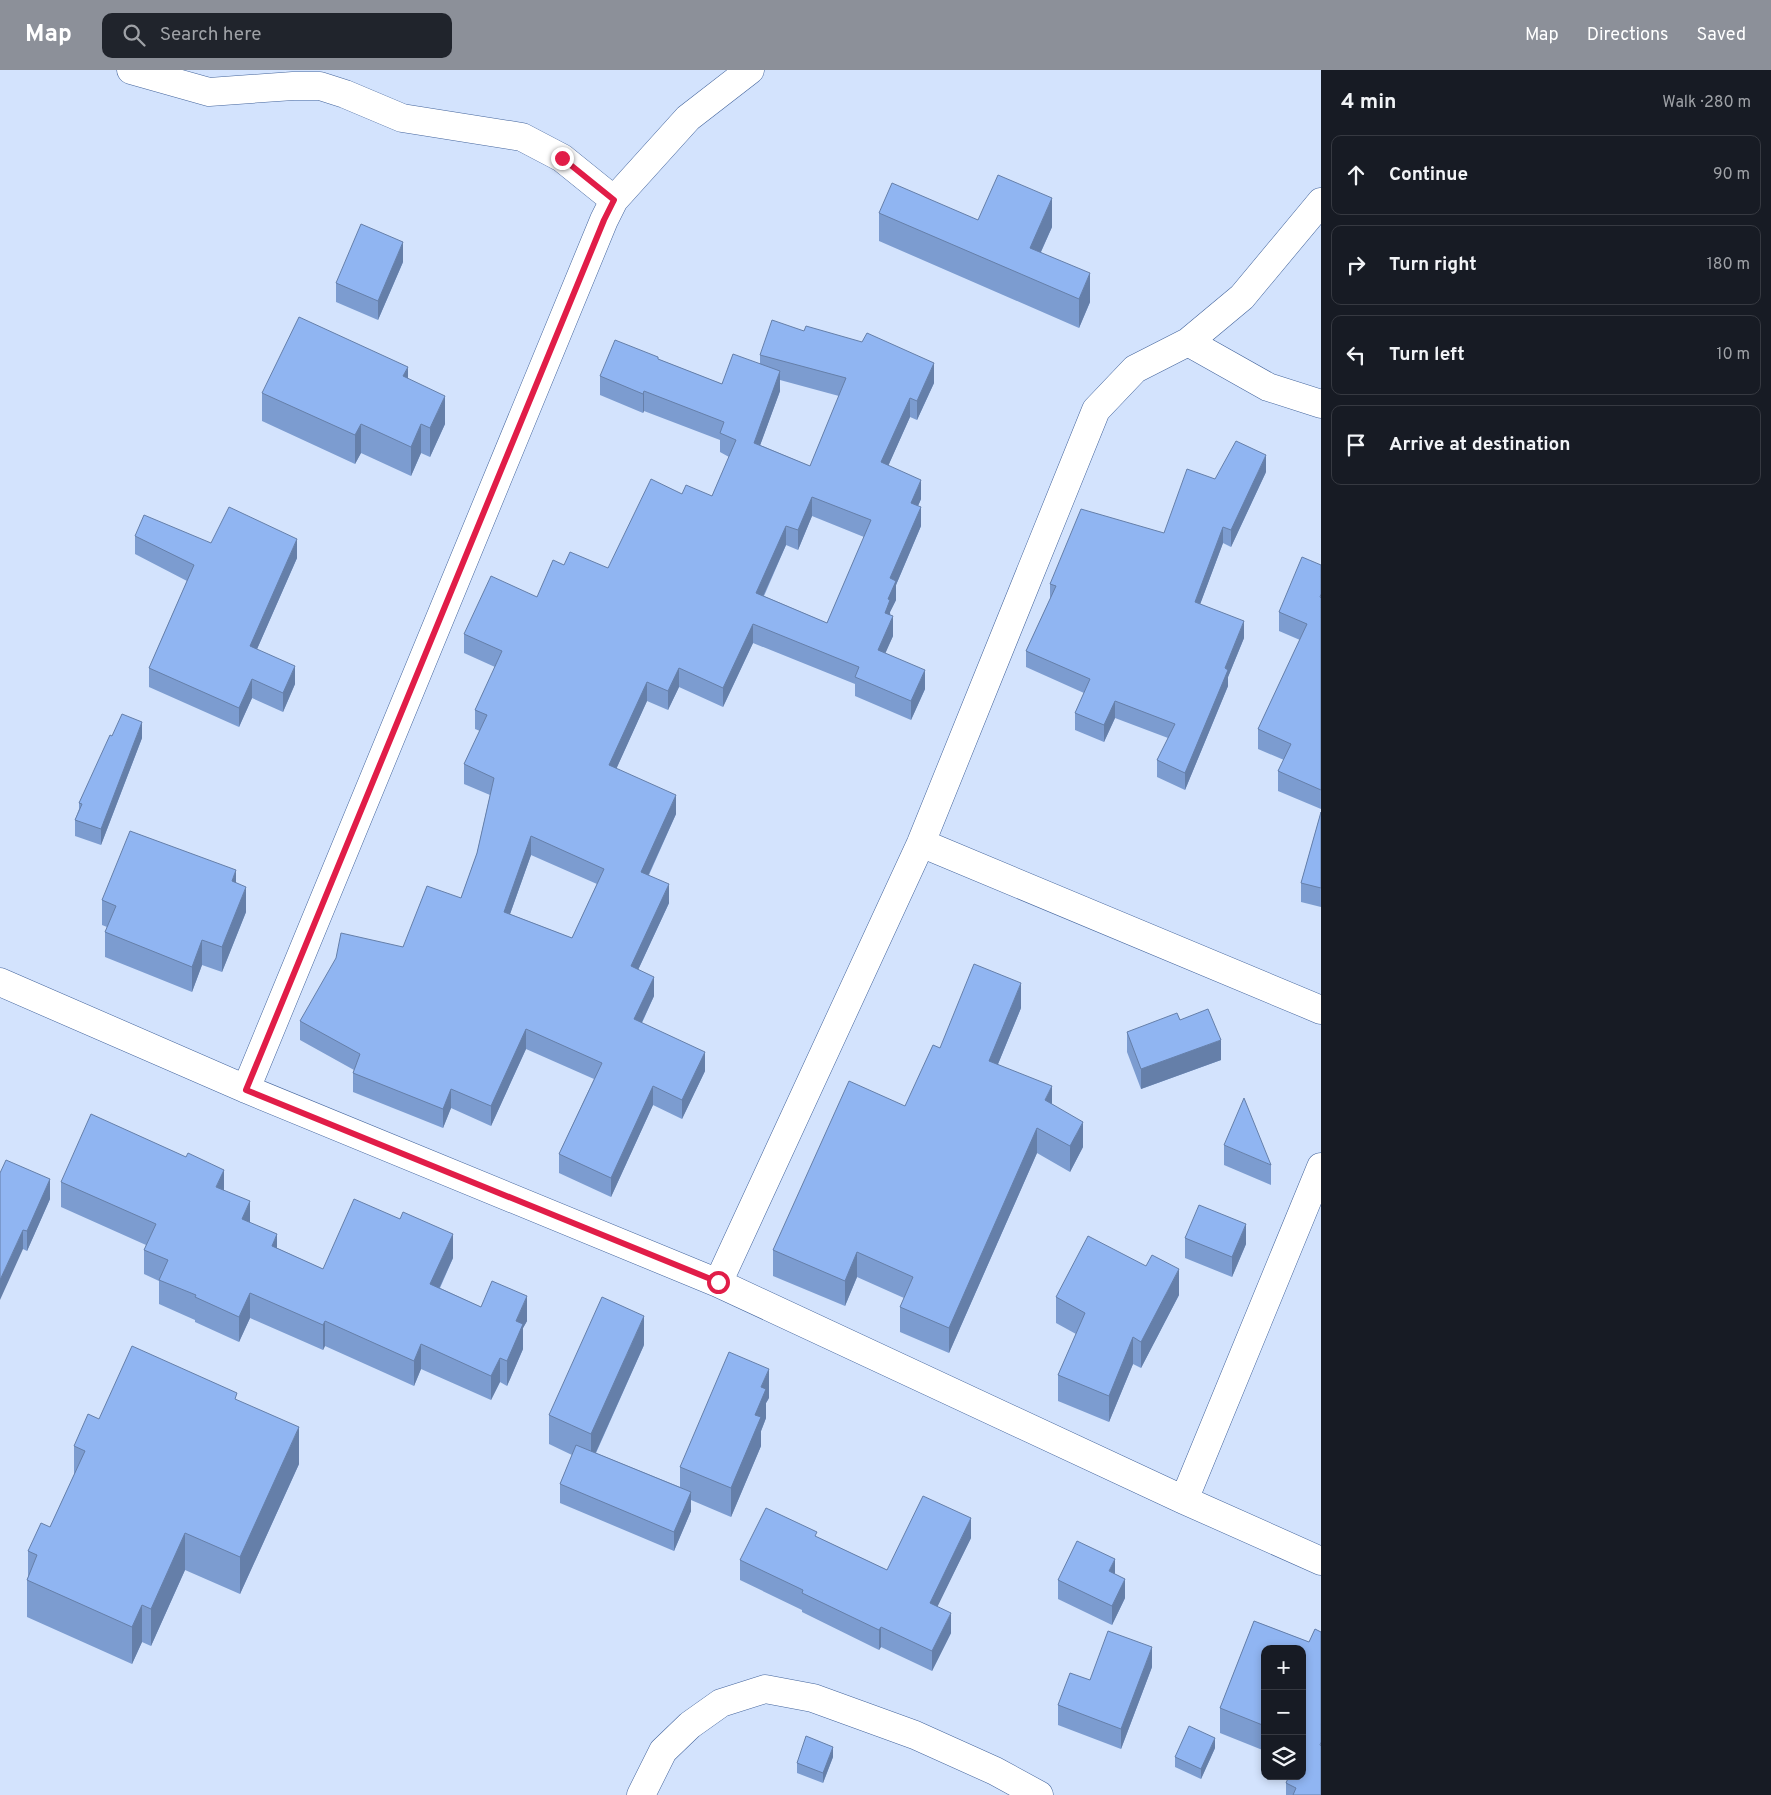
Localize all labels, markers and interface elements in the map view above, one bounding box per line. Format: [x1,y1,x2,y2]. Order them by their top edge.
search box [102,13,452,58]
text: Map [25,20,72,50]
icon: search [120,21,148,49]
text: Search here [160,23,261,47]
text: Map [1525,24,1559,47]
text: Directions [1587,24,1669,47]
text: Saved [1697,24,1746,47]
text: 4 min [1341,89,1397,116]
text: Walk · 280 m [1662,93,1751,113]
route end [551,147,574,170]
icon: ahead [1342,161,1370,189]
text: Continue [1389,163,1468,187]
text: 90 m [1713,165,1750,185]
icon: right [1342,251,1370,279]
text: Turn right [1389,253,1477,277]
text: 180 m [1707,255,1750,275]
icon: left [1342,341,1370,369]
text: Turn left [1389,343,1465,367]
text: 10 m [1716,345,1750,365]
icon: arrive [1342,431,1370,459]
text: Arrive at destination [1389,433,1570,457]
route start [707,1271,730,1294]
map controls [1261,1645,1306,1780]
button: + [1261,1645,1306,1690]
button: − [1261,1690,1306,1735]
button: layers [1261,1735,1306,1780]

